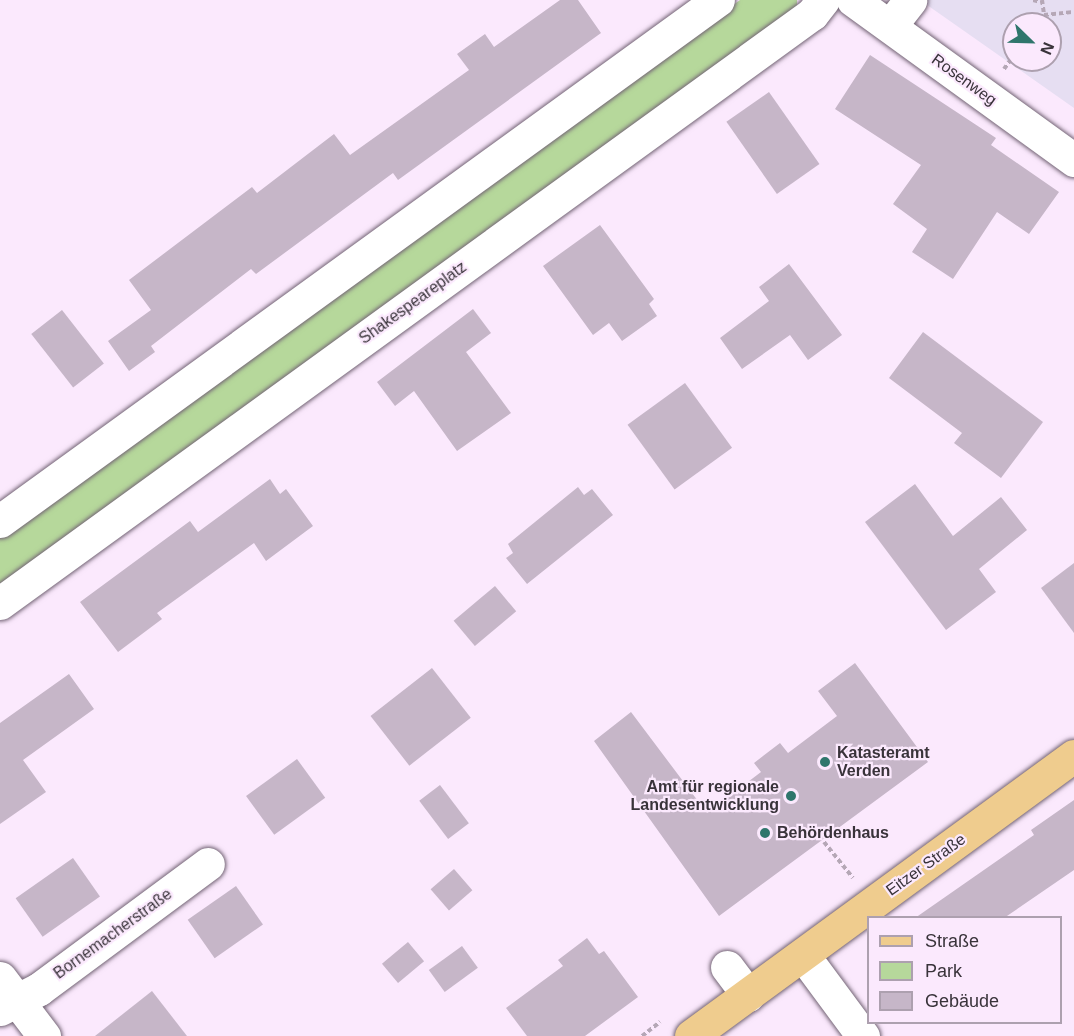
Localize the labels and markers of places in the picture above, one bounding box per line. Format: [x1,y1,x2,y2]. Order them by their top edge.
place label: Katasteramt Verden [837,743,929,781]
marker: Katasteramt Verden [818,755,832,769]
place label: Amt für regionale Landesentwicklung [631,777,779,815]
marker: Amt für regionale Landesentwicklung [784,789,798,803]
place label: Behördenhaus [777,823,889,843]
marker: Behördenhaus [758,826,772,840]

